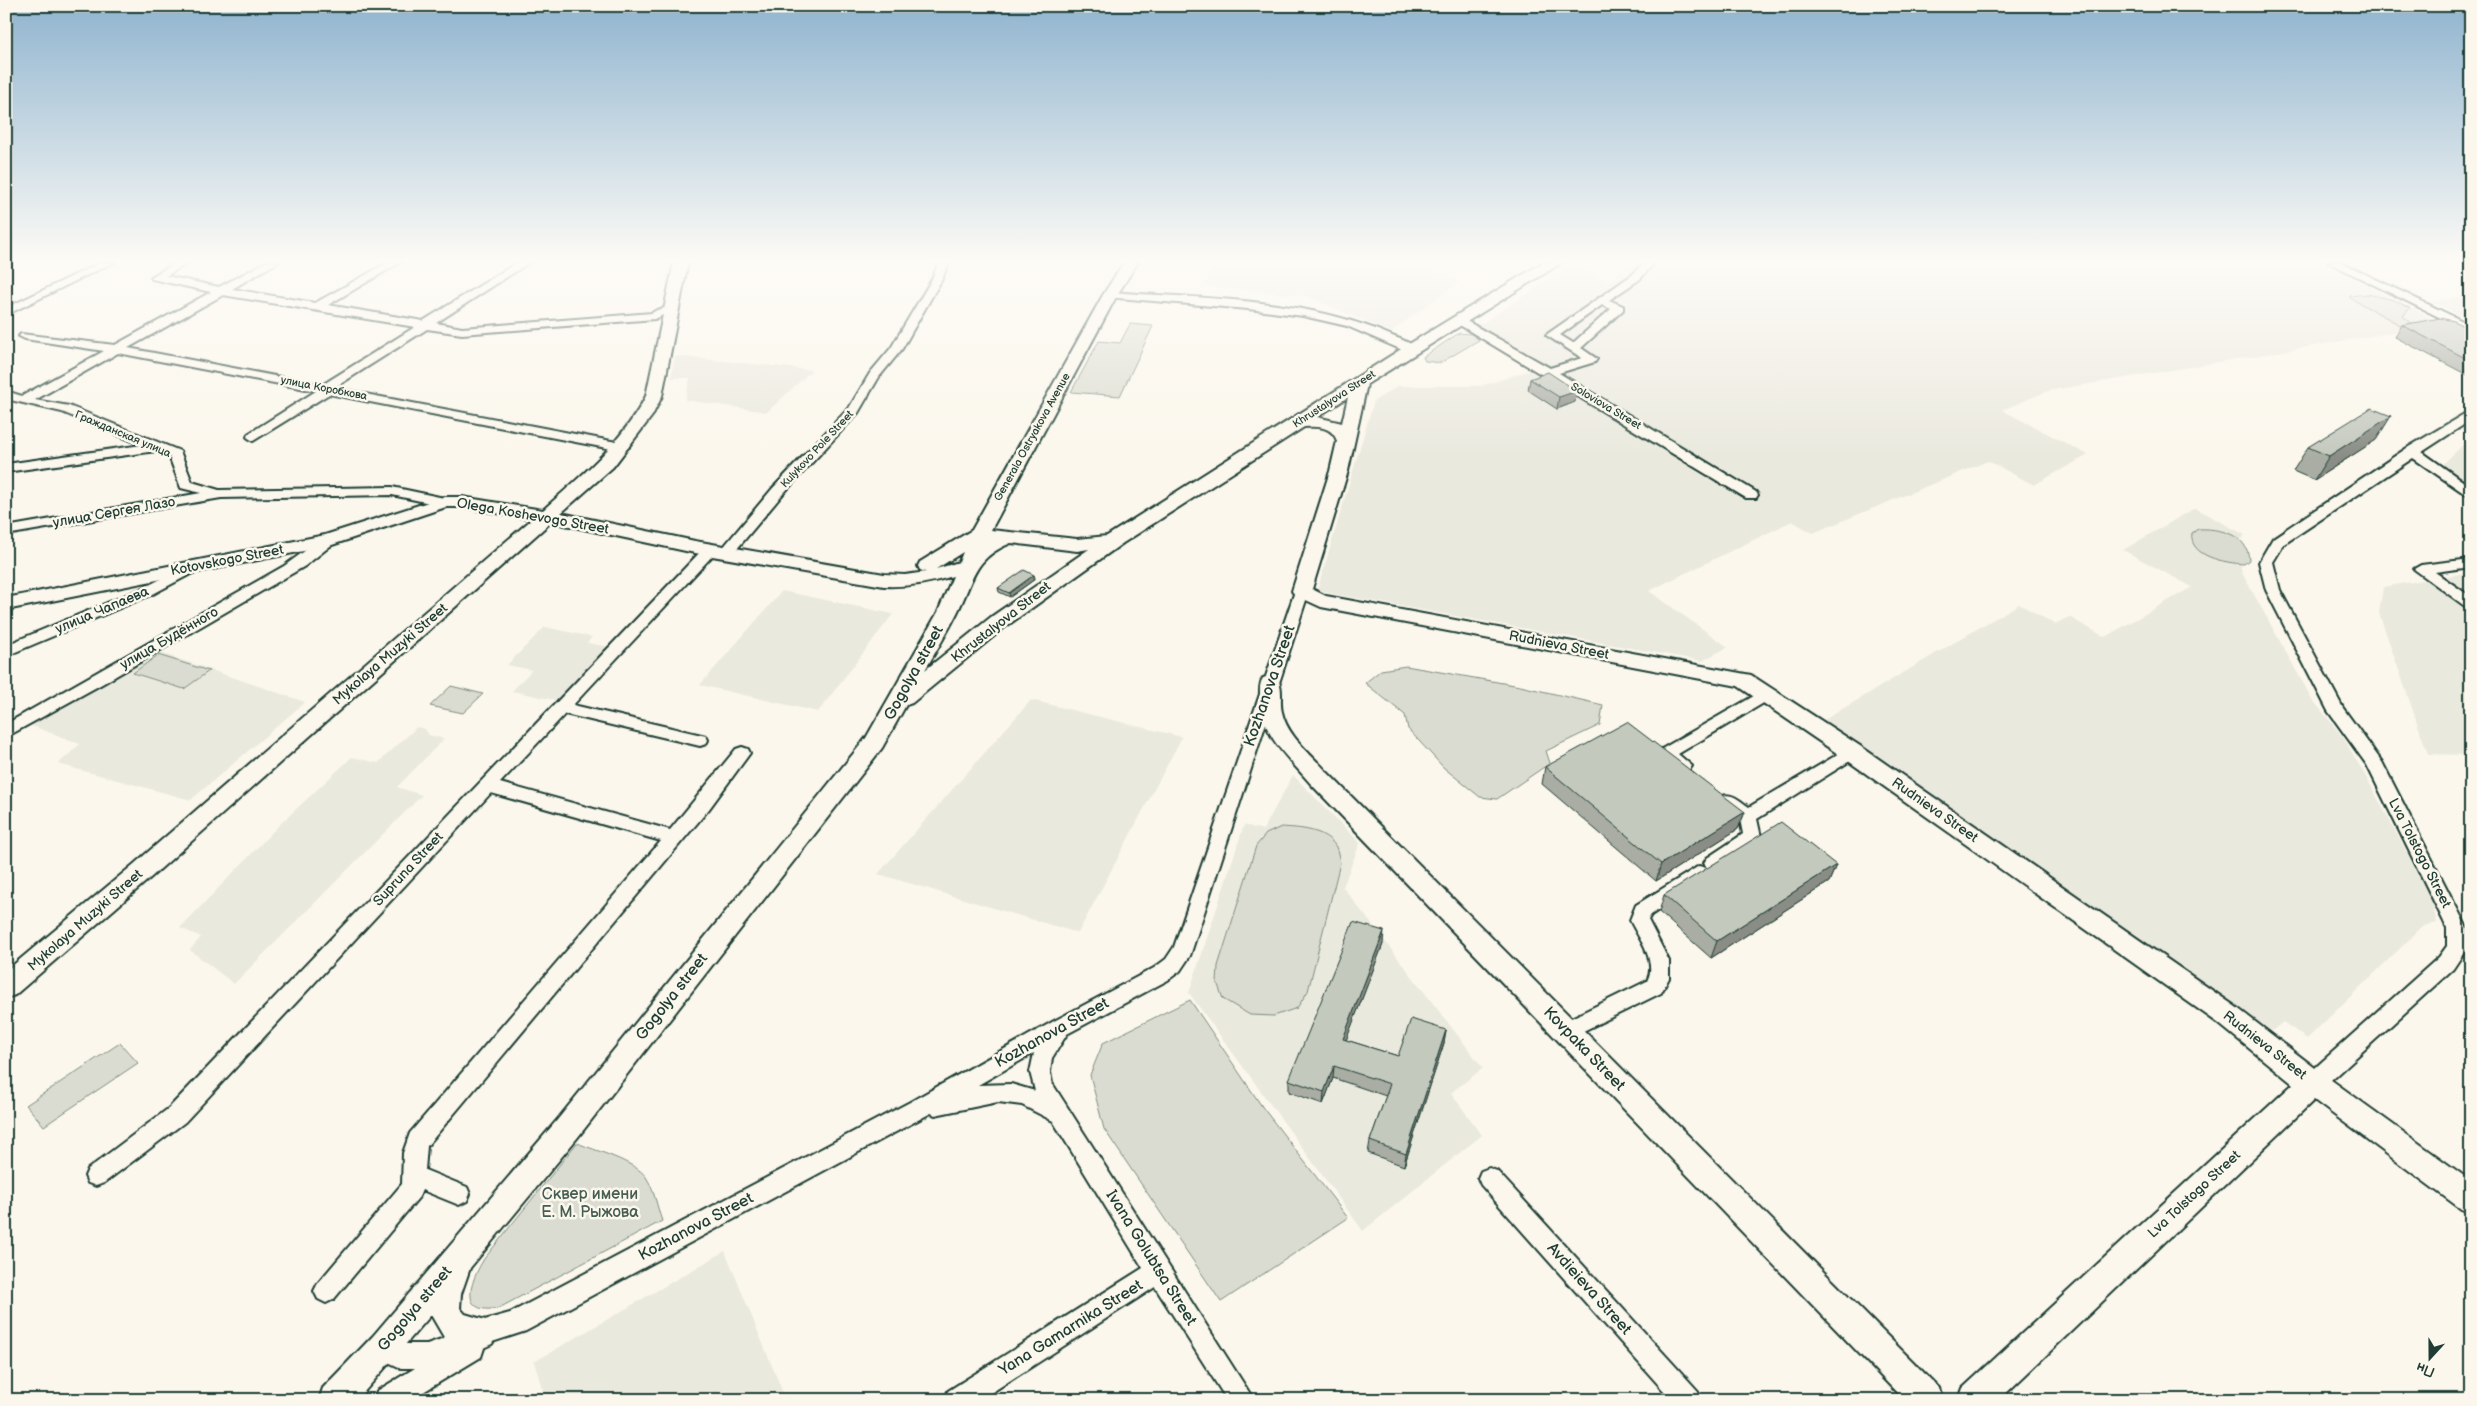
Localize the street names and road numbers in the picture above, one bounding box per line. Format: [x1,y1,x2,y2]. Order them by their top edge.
street label: Khrustalyova Street [1290,367,1378,431]
street label: Generala Ostryakova Avenue [991,370,1073,503]
street label: улица Коробкова [280,373,369,403]
street label: Soloviova Street [1568,380,1644,432]
street label: Kulykovo Pole Street [778,407,857,490]
street label: Гражданская улица [73,408,173,460]
street label: улица Сергея Лазо [52,493,176,531]
street label: Olega Koshevogo Street [456,494,611,538]
street label: Kotovskogo Street [169,541,286,579]
street label: Khrustalyova Street [948,577,1055,666]
street label: улица Чапаева [53,582,152,637]
street label: Mykolaya Muzyki Street [329,599,451,708]
street label: улица Будённого [117,603,221,673]
street label: Gogolya street [880,622,948,724]
street label: Kozhanova Street [1240,623,1300,749]
street label: Rudnieva Street [1507,627,1611,663]
street label: Rudnieva Street [1889,774,1982,847]
street label: Lva Tolstogo Street [2385,795,2455,911]
street label: Supruna Street [369,828,447,910]
street label: Mykolaya Muzyki Street [24,865,146,974]
street label: Gogolya street [632,950,712,1044]
street label: Kozhanova Street [992,994,1112,1072]
street label: Kovpaka Street [1539,1003,1629,1095]
street label: Rudnieva Street [2220,1007,2311,1083]
street label: Lva Tolstogo Street [2144,1146,2244,1241]
street label: Ivana Golubtsa Street [1102,1187,1200,1329]
street label: Kozhanova Street [635,1189,757,1265]
street label: Avdieieva Street [1543,1239,1635,1339]
street label: Gogolya street [374,1262,456,1355]
street label: Yana Gamarnika Street [995,1276,1146,1381]

